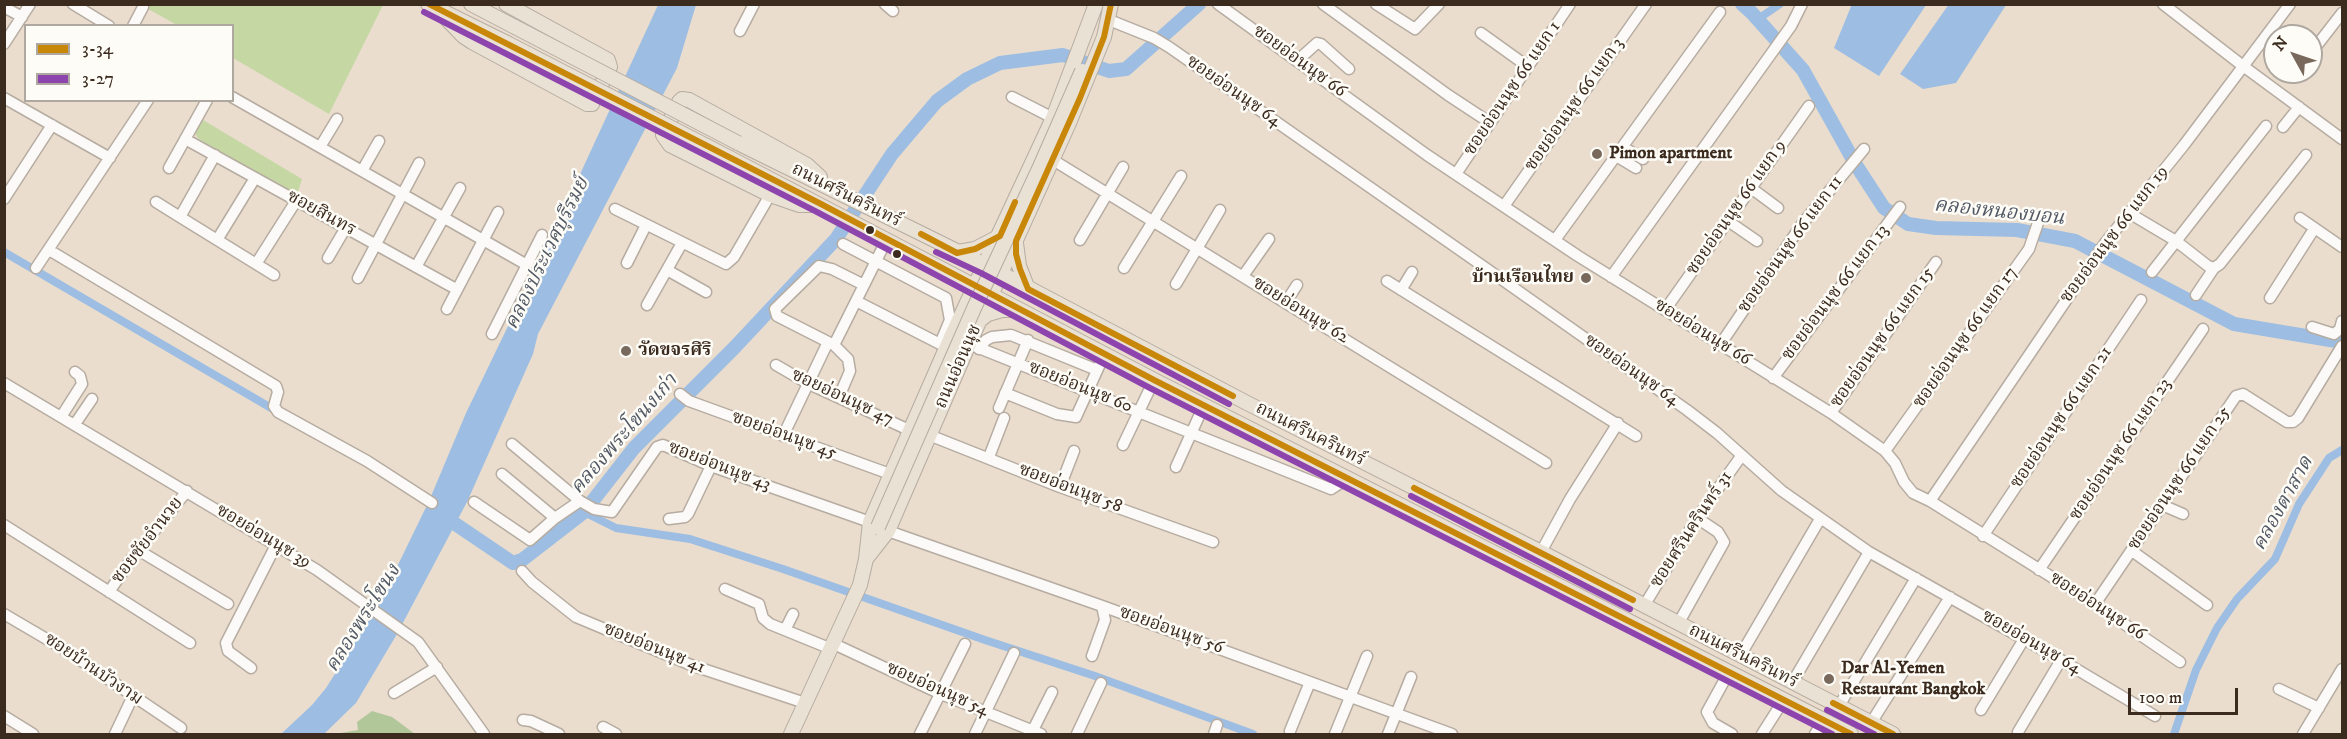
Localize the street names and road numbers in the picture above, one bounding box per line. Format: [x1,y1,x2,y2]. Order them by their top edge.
street label: ซอยอ่อนนุช 66 แยก 1 [1460,18,1566,160]
street label: ซอยอ่อนนุช 66 [1248,21,1350,103]
street label: ซอยอ่อนนุช 66 แยก 3 [1521,34,1629,176]
street label: ซอยอ่อนนุช 64 [1181,51,1285,133]
street label: ซอยอ่อนนุช 66 แยก 9 [1682,136,1792,280]
street label: ถนนศรีนครินทร์ [788,159,904,233]
street label: ซอยอ่อนนุช 66 แยก 19 [2056,162,2174,308]
street label: ซอยอ่อนนุช 66 แยก 11 [1734,172,1848,318]
street label: ซอยสินทร [283,186,359,242]
street label: ซอยอ่อนนุช 66 แยก 13 [1778,221,1894,365]
street label: ซอยอ่อนนุช 66 แยก 17 [1909,263,2023,413]
street label: ซอยอ่อนนุช 66 แยก 15 [1826,264,1940,412]
street label: ซอยอ่อนนุช 62 [1248,273,1352,349]
street label: ซอยอ่อนนุช 66 [1650,295,1754,371]
street label: ถนนอ่อนนุช [931,322,987,412]
street label: ซอยอ่อนนุช 64 [1579,330,1683,412]
street label: ซอยอ่อนนุช 66 แยก 21 [2006,343,2118,493]
street label: ซอยอ่อนนุช 60 [1025,357,1135,419]
street label: ซอยอ่อนนุช 47 [787,365,897,431]
street label: ซอยอ่อนนุช 66 แยก 23 [2065,375,2177,525]
street label: ถนนศรีนครินทร์ [1252,398,1368,472]
street label: ซอยอ่อนนุช 66 แยก 25 [2124,403,2236,555]
street label: ซอยอ่อนนุช 45 [728,407,840,465]
street label: ซอยอ่อนนุช 43 [665,438,773,496]
street label: ซอยอ่อนนุช 58 [1015,459,1125,519]
street label: ซอยศรีนครินทร์ 31 [1646,468,1738,592]
street label: ซอยชัยอำนวย [108,493,188,589]
street label: ซอยอ่อนนุช 39 [212,500,314,574]
street label: ซอยอ่อนนุช 66 [2045,568,2149,646]
street label: ซอยอ่อนนุช 56 [1116,602,1226,660]
street label: ซอยอ่อนนุช 64 [1978,606,2084,680]
street label: ซอยอ่อนนุช 41 [600,619,708,679]
street label: ถนนศรีนครินทร์ [1685,620,1801,694]
street label: ซอยบ้านบัวงาม [40,629,146,711]
street label: ซอยอ่อนนุช 54 [883,658,991,722]

